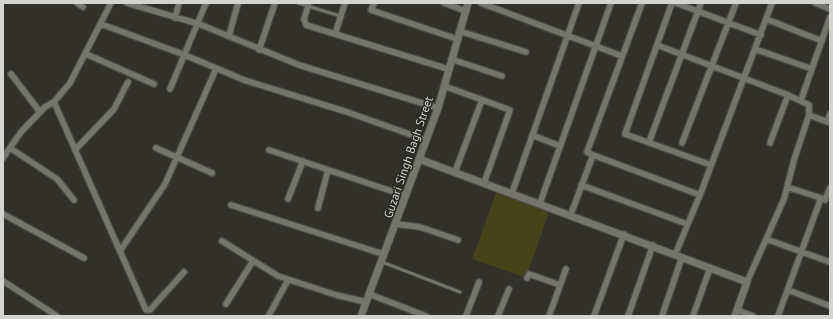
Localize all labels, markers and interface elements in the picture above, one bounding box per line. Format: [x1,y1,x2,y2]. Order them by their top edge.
street label: Guzari Singh Bagh Street [380,94,436,220]

